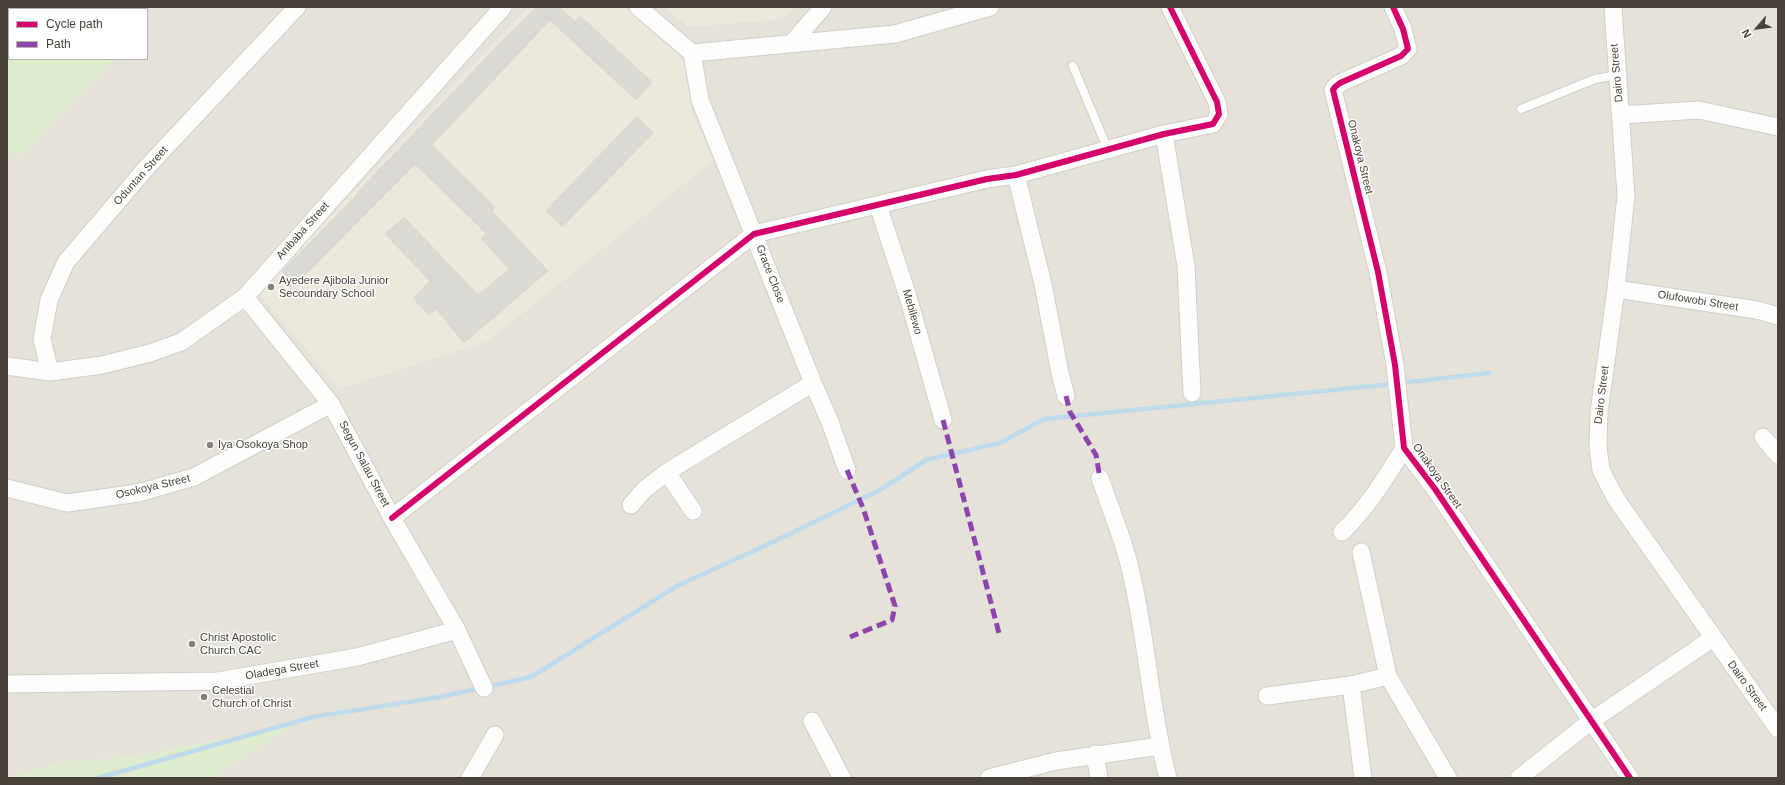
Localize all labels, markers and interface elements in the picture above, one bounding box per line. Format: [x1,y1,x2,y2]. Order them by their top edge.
legend [8,8,148,60]
north arrow [1737,8,1777,48]
text: Cycle path [46,17,103,31]
text: N [1739,27,1754,40]
text: Path [46,37,71,51]
street label: Dairo Street [1608,43,1626,103]
street label: Onakoya Street [1344,118,1376,196]
street label: Oduntan Street [111,144,171,208]
street label: Anibaba Street [274,200,332,262]
street label: Grace Close [753,243,787,305]
place label: Ayedere Ajibola Junior Secoundary School [279,274,389,300]
marker: Ayedere Ajibola Junior Secoundary School [266,282,276,292]
street label: Mebilewo [899,288,925,336]
street label: Olufowobi Street [1657,288,1739,314]
street label: Dairo Street [1592,365,1612,425]
street label: Segun Salau Street [336,419,392,509]
place label: Iya Osokoya Shop [218,438,308,452]
marker: Iya Osokoya Shop [205,440,215,450]
street label: Onakoya Street [1410,441,1464,511]
street label: Osokoya Street [115,472,191,502]
place label: Christ Apostolic Church CAC [200,631,276,657]
marker: Christ Apostolic Church CAC [187,639,197,649]
street label: Oladega Street [244,657,320,683]
street label: Dairo Street [1724,658,1770,714]
place label: Celestial Church of Christ [212,684,291,710]
marker: Celestial Church of Christ [199,692,209,702]

